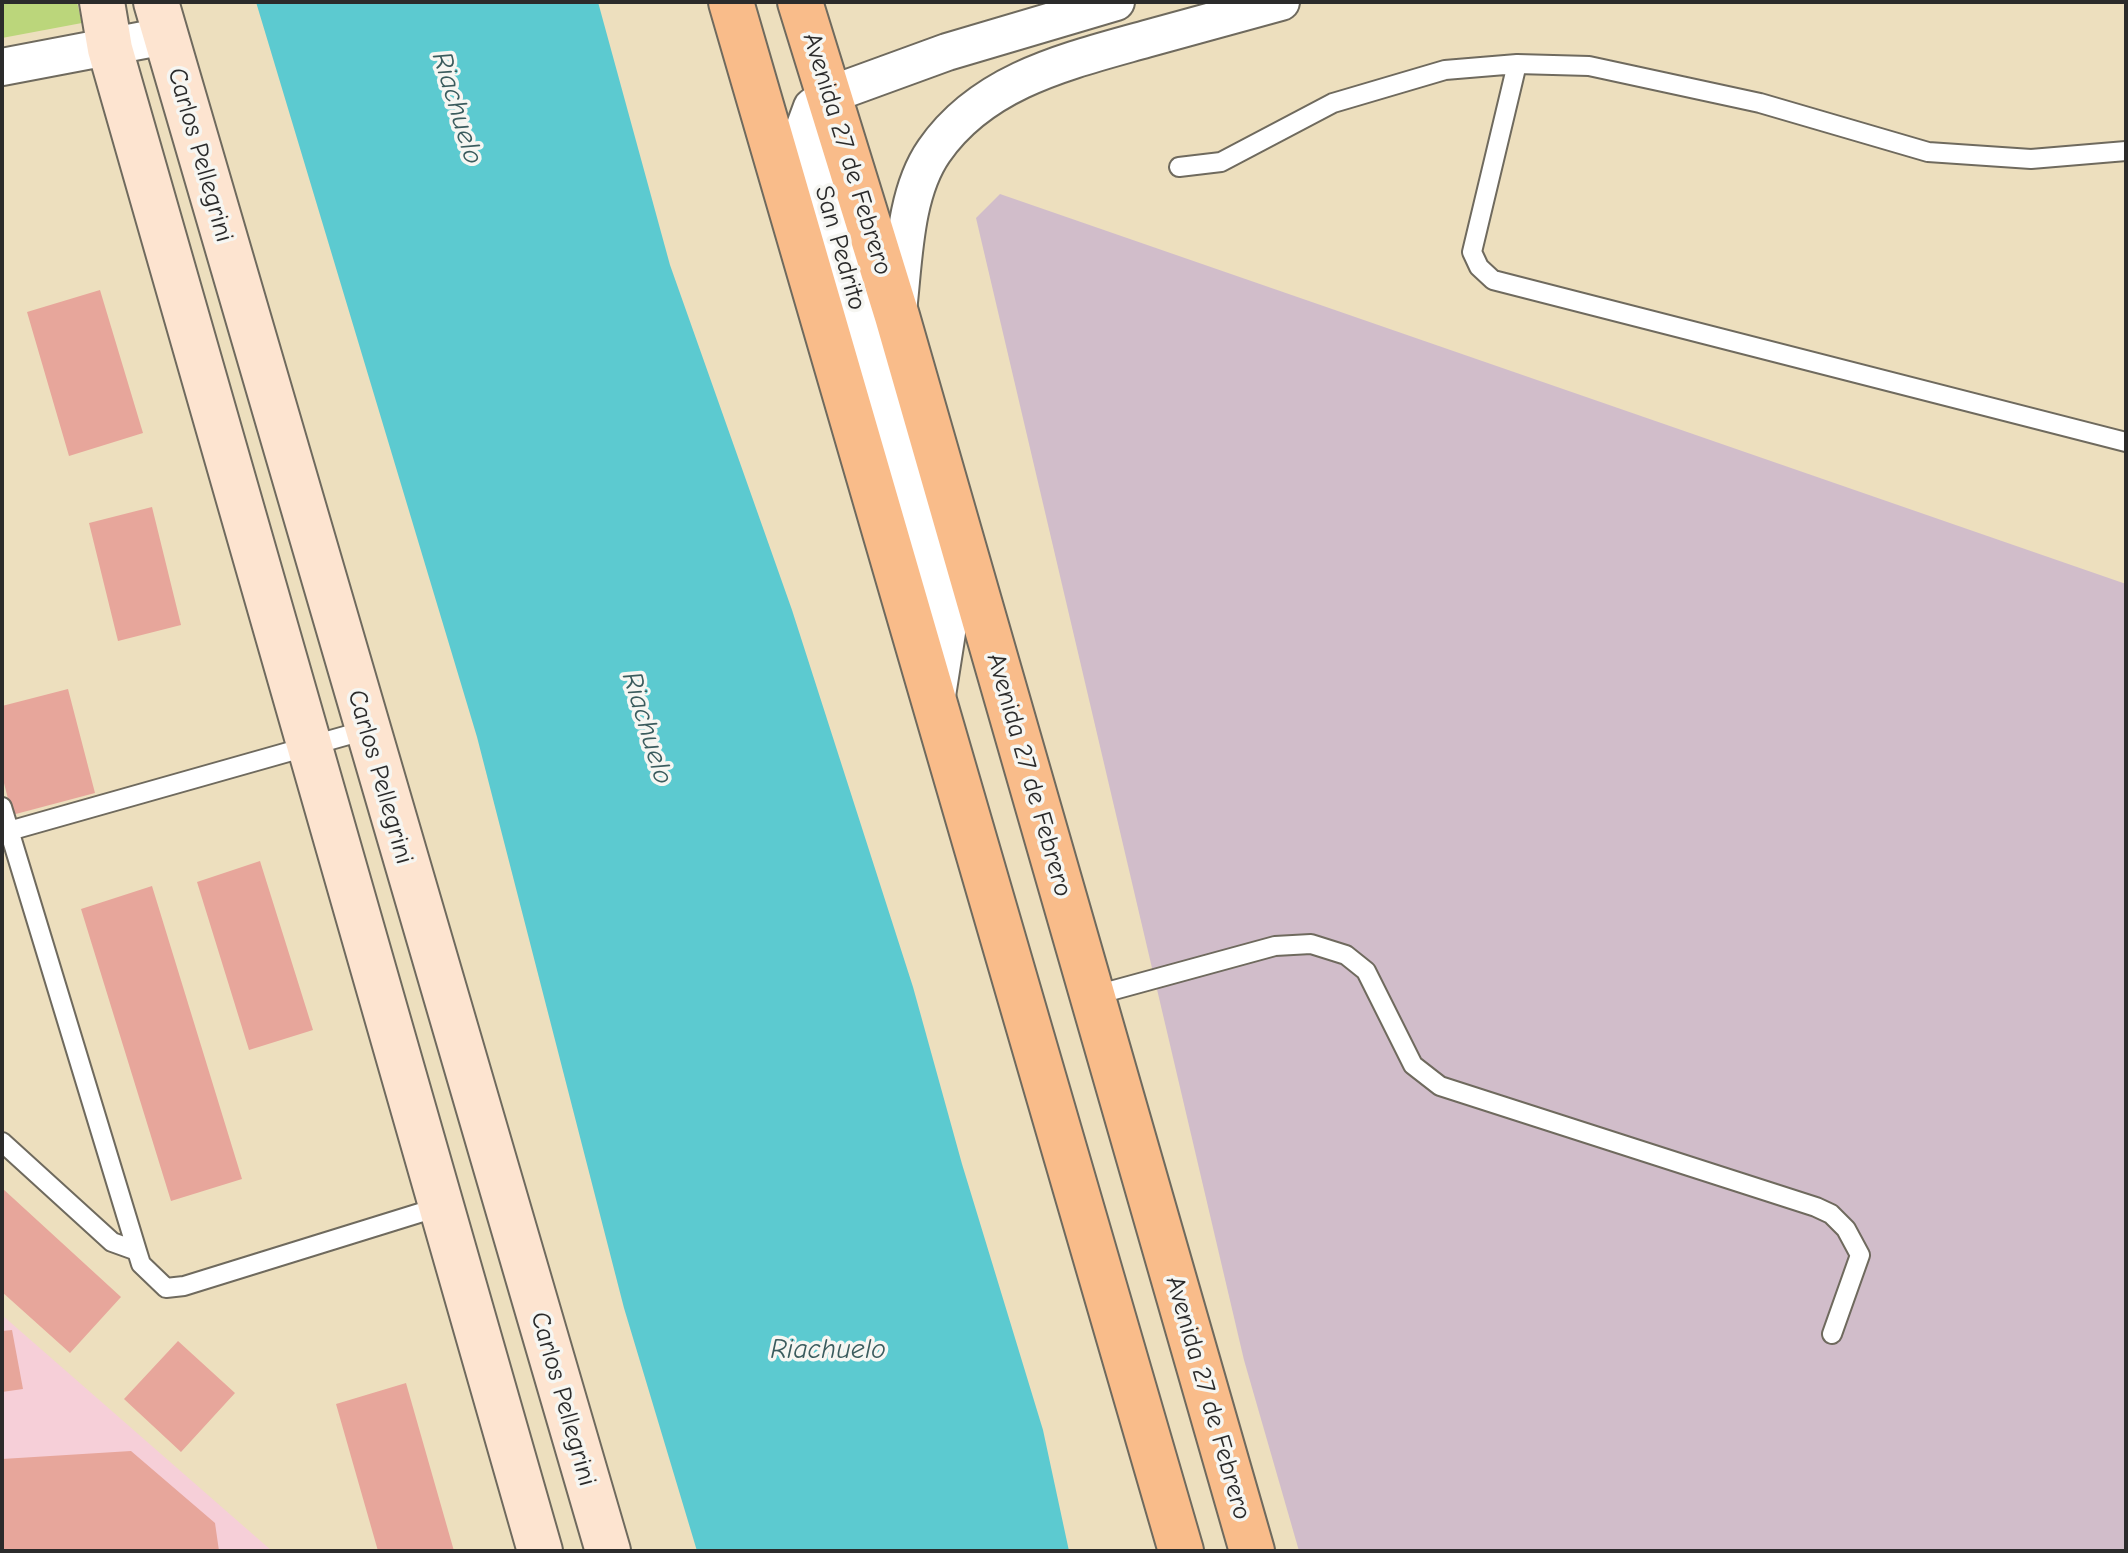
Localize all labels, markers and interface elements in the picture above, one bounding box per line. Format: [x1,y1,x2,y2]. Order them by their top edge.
street label: Avenida 27 de Febrero [795,29,899,279]
water label: Riachuelo [424,48,490,168]
street label: Carlos Pellegrini [160,64,240,246]
street label: San Pedrito [807,182,873,314]
street label: Avenida 27 de Febrero [979,650,1079,900]
water label: Riachuelo [614,668,680,788]
street label: Carlos Pellegrini [340,686,420,868]
street label: Avenida 27 de Febrero [1158,1273,1258,1523]
street label: Carlos Pellegrini [523,1308,603,1490]
water label: Riachuelo [770,1333,886,1367]

